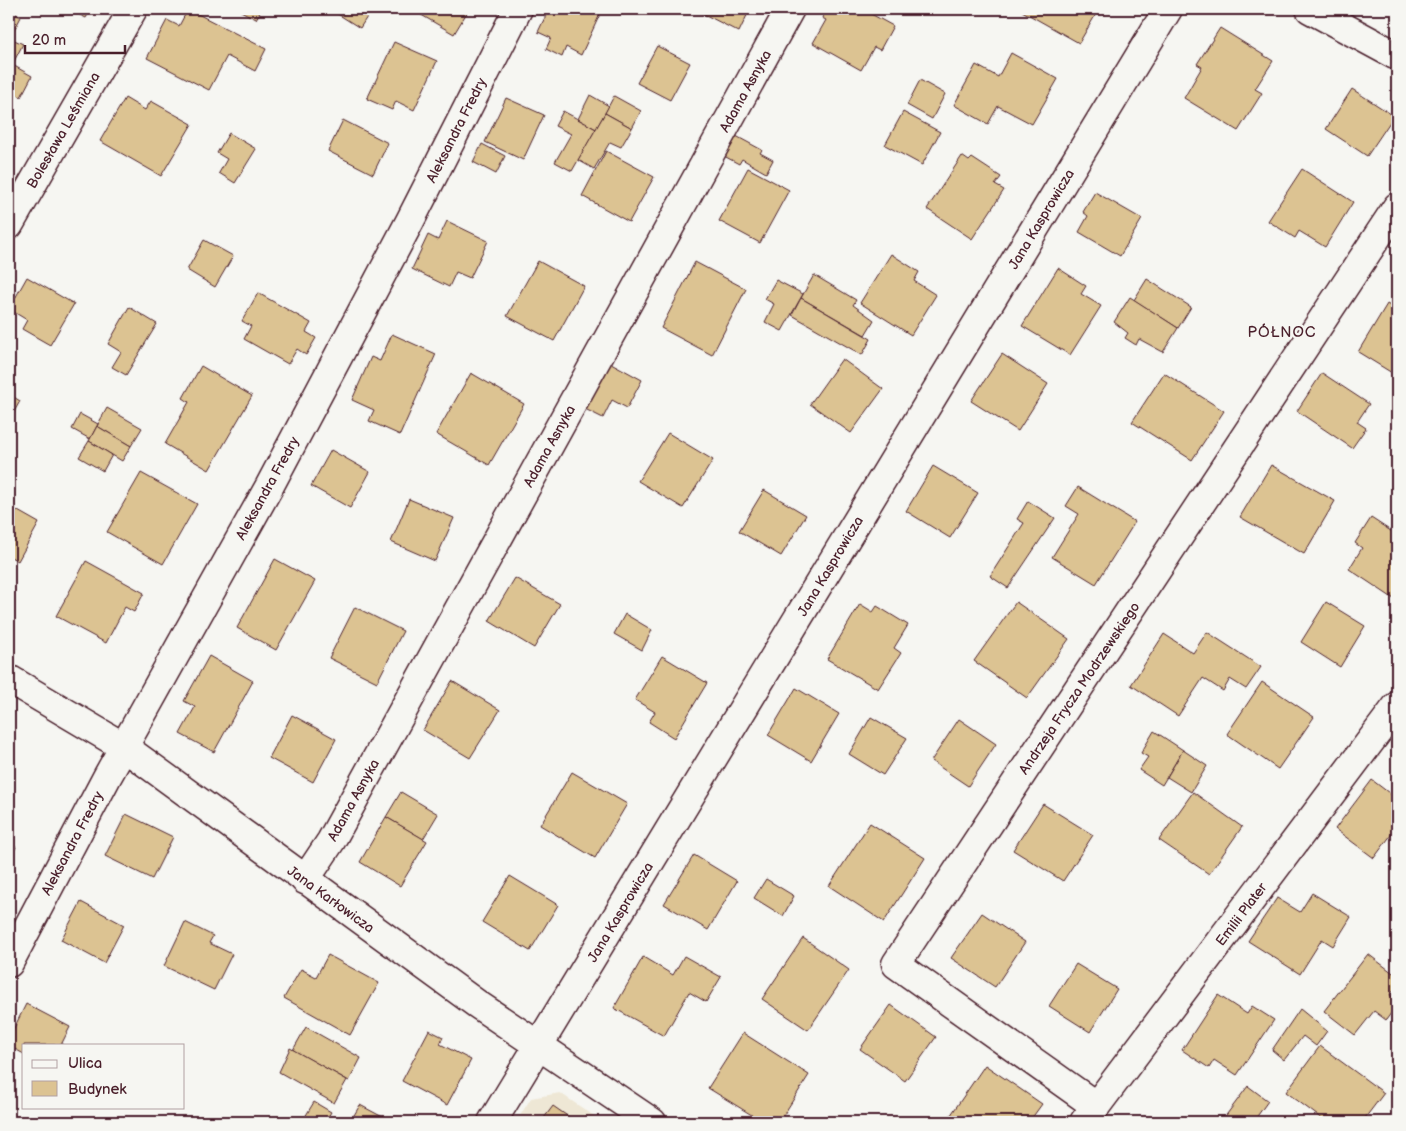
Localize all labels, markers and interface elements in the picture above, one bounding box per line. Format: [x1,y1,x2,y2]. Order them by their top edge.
scale bar [25,22,125,54]
text: 20 m [32,31,66,50]
street label: Adama Asnyka [716,47,775,135]
street label: Bolesława Leśmiana [23,69,104,191]
street label: Aleksandra Fredry [423,74,491,186]
street label: Jana Kasprowicza [1005,166,1078,272]
district label: PÓŁNOC [1247,323,1317,342]
street label: Adama Asnyka [520,402,579,490]
street label: Aleksandra Fredry [232,433,303,543]
street label: Jana Kasprowicza [794,513,867,619]
street label: Andrzeja Frycza Modrzewskiego [1015,599,1144,778]
street label: Adama Asnyka [324,756,383,844]
street label: Aleksandra Fredry [38,788,107,898]
street label: Jana Kasprowicza [584,859,657,965]
street label: Jana Karłowicza [284,862,377,937]
street label: Emilii Plater [1212,879,1271,949]
legend [22,1044,185,1108]
text: Ulica [68,1054,102,1073]
text: Budynek [68,1080,127,1099]

